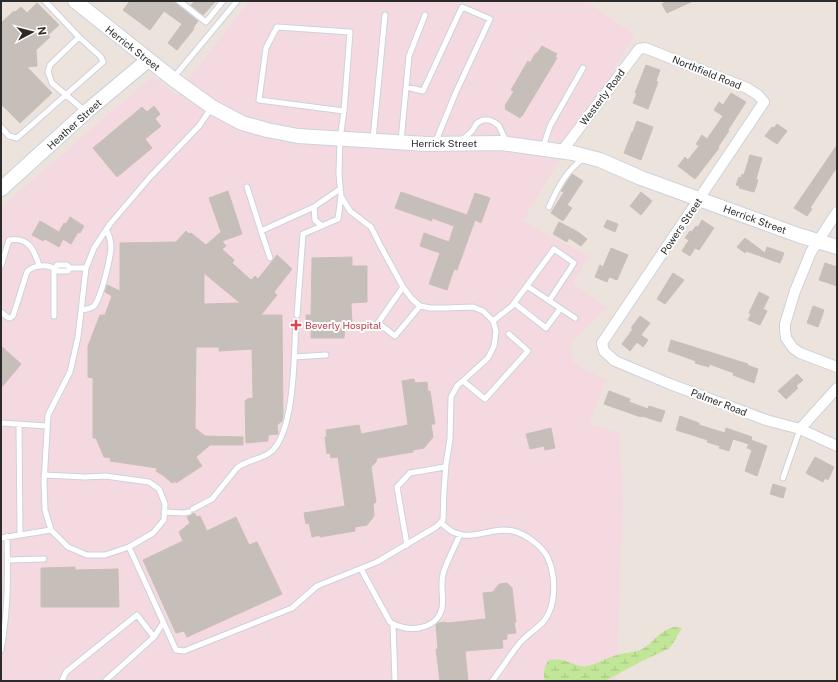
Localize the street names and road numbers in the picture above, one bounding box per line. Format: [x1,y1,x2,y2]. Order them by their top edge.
street label: Herrick Street [103,23,163,73]
street label: Northfield Road [671,53,743,91]
street label: Westerly Road [577,67,627,127]
street label: Heather Street [44,96,104,152]
street label: Herrick Street [411,137,477,149]
street label: Powers Street [658,195,704,257]
street label: Herrick Street [722,202,788,236]
street label: Palmer Road [689,386,749,418]

